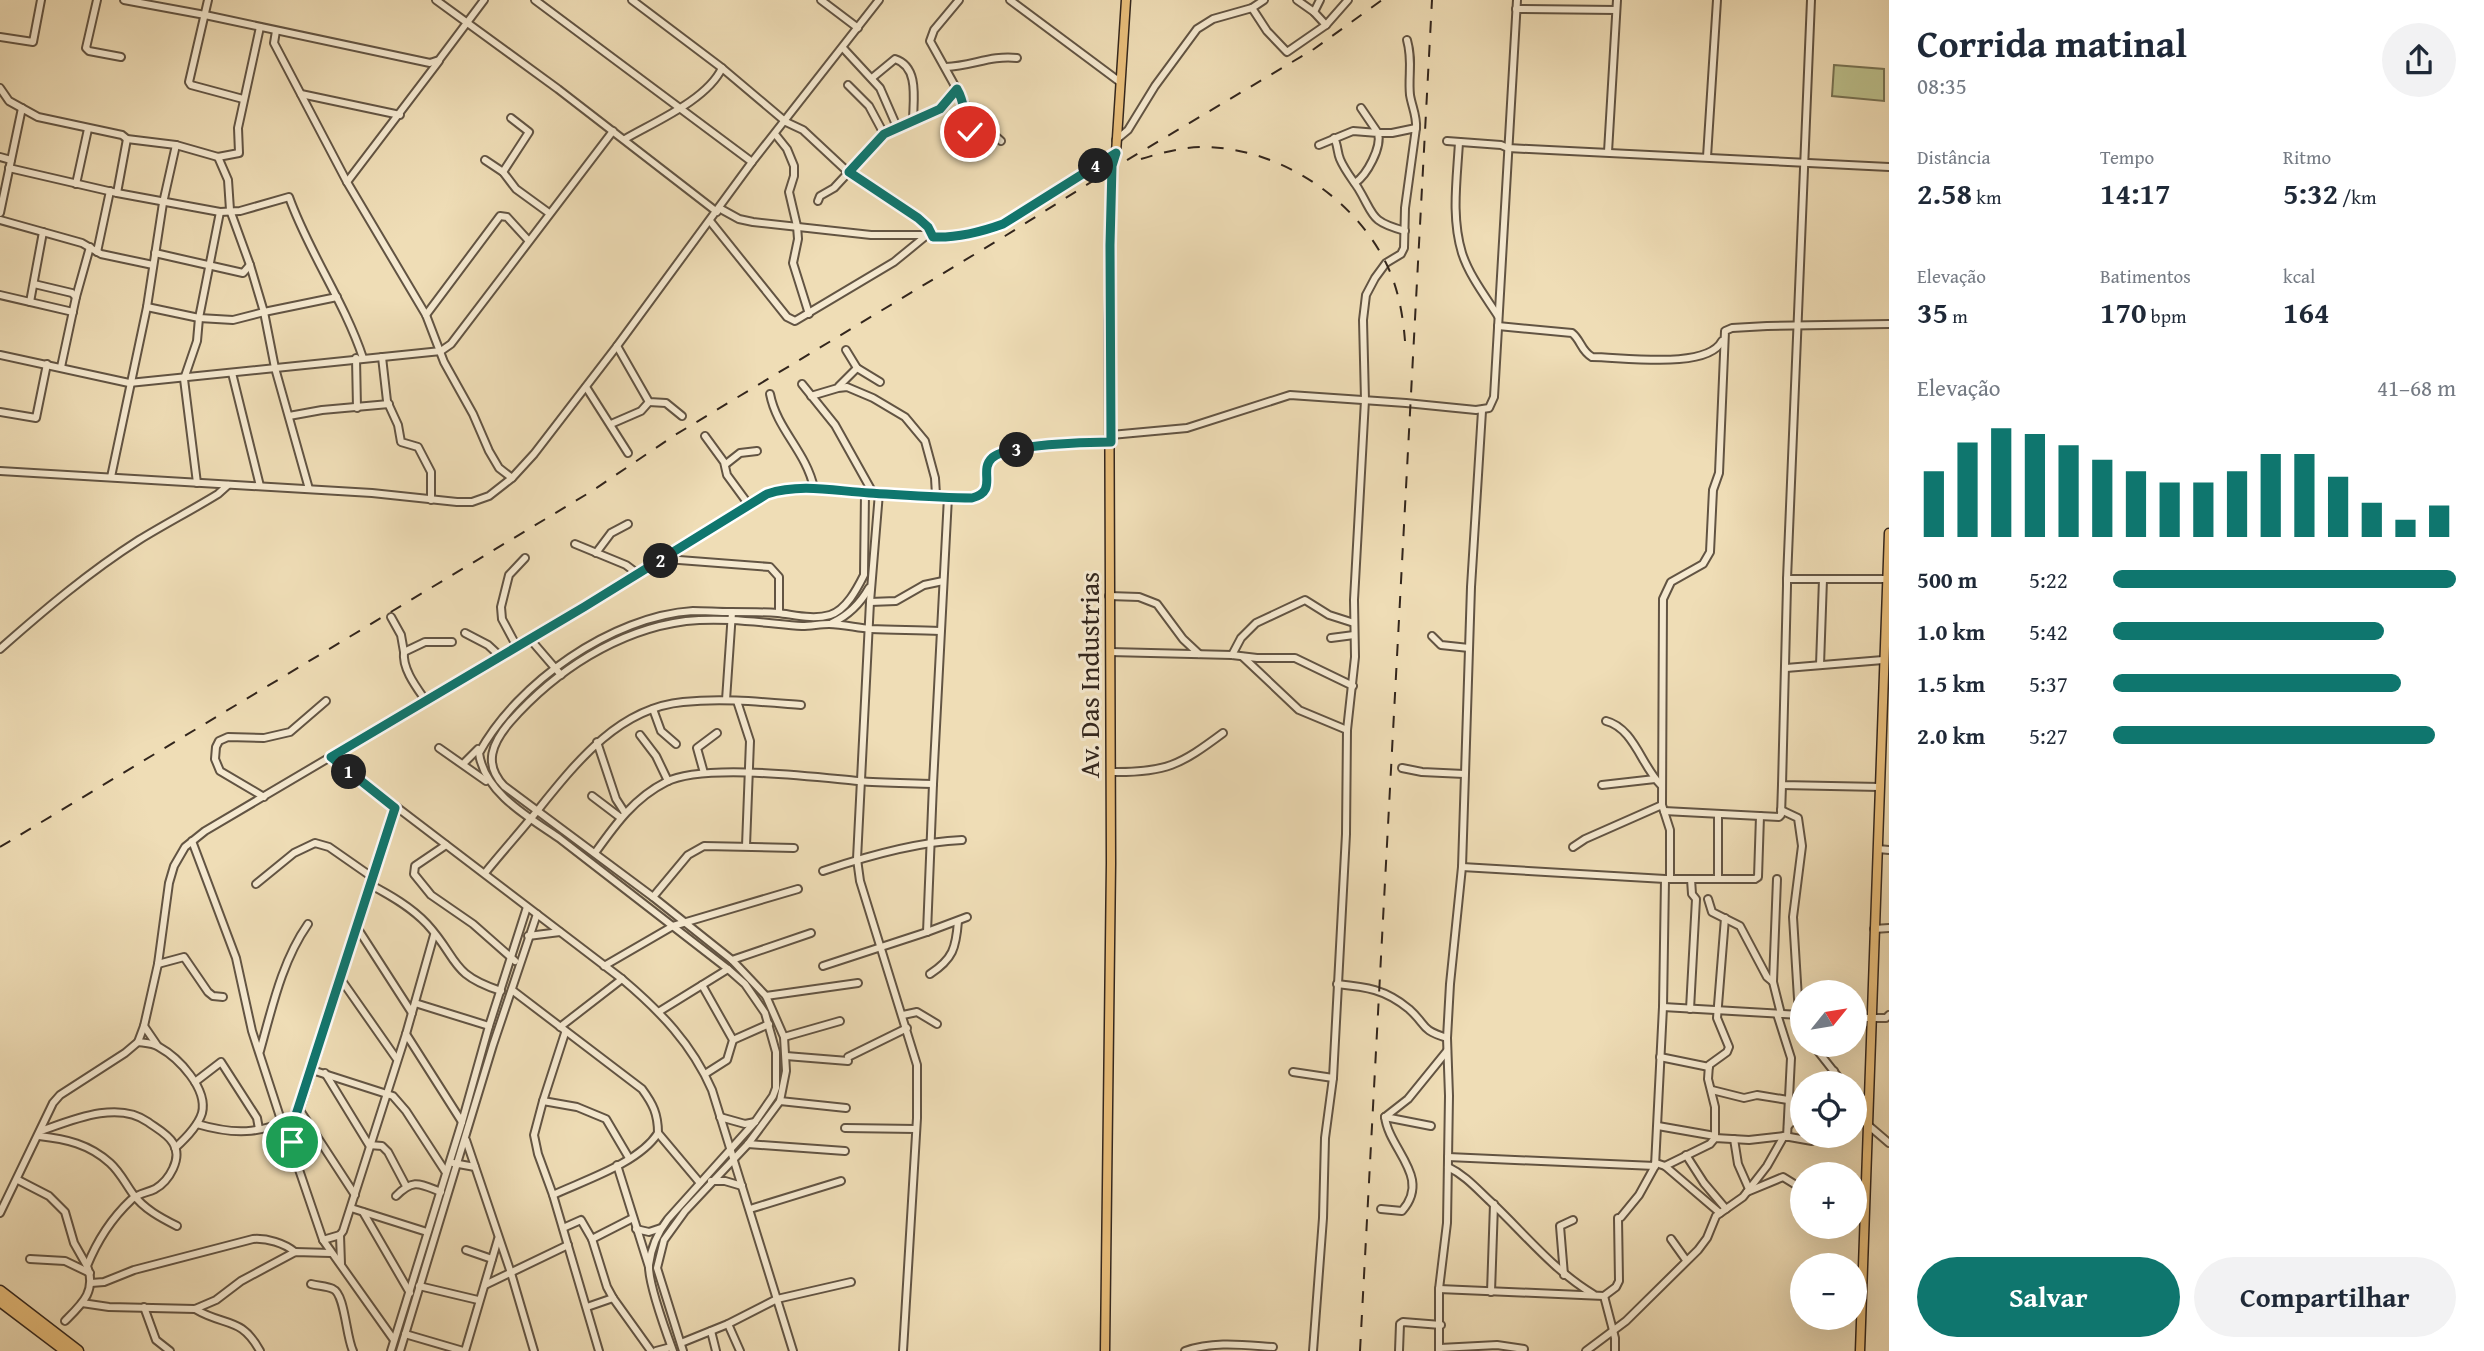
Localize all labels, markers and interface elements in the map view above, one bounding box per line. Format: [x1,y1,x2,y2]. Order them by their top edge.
text: Corrida matinal [1917,15,2187,71]
button: share [2382,23,2456,97]
text: 08:35 [1917,69,1967,102]
pin [940,102,1000,162]
icon: check [951,113,989,151]
text: Distância [1917,143,1991,171]
text: Tempo [2100,143,2154,171]
text: Ritmo [2283,143,2331,171]
pin: 4 [1078,148,1114,184]
text: 4 [1091,151,1100,179]
text: 2.58 [1917,171,1972,215]
text: 14:17 [2100,171,2171,215]
text: 5:32 [2283,171,2338,215]
text: km [1972,183,2001,211]
text: /km [2338,183,2376,211]
text: Elevação [1917,262,1986,290]
text: Batimentos [2100,262,2191,290]
text: kcal [2283,262,2315,290]
text: 35 [1917,290,1948,334]
text: 170 [2100,290,2147,334]
text: 164 [2283,290,2330,334]
text: m [1948,302,1968,330]
text: bpm [2147,302,2186,330]
text: Elevação [1917,371,2001,404]
text: 41–68 m [2377,371,2456,404]
pin: 3 [1000,433,1034,468]
text: 3 [1012,435,1021,463]
pin: 2 [644,544,678,578]
text: 2 [656,546,665,574]
text: 500 m [1917,563,1978,596]
text: 5:22 [2029,563,2068,596]
street label: Av. Das Industrias [1068,572,1109,778]
text: 1.0 km [1917,615,1985,648]
text: 5:42 [2029,615,2068,648]
text: 1.5 km [1917,667,1985,700]
text: 5:37 [2029,667,2068,700]
text: 2.0 km [1917,719,1985,752]
text: 5:27 [2029,719,2068,752]
pin: 1 [332,754,366,790]
text: 1 [344,757,353,785]
north arrow [1790,980,1867,1057]
map controls [1790,980,1867,1330]
button: locate [1790,1071,1867,1148]
pin [262,1112,322,1172]
icon: arrive [273,1123,311,1161]
button: + [1790,1162,1867,1239]
button: − [1790,1253,1867,1330]
button: Salvar [1917,1257,2180,1337]
button: Compartilhar [2194,1257,2456,1337]

